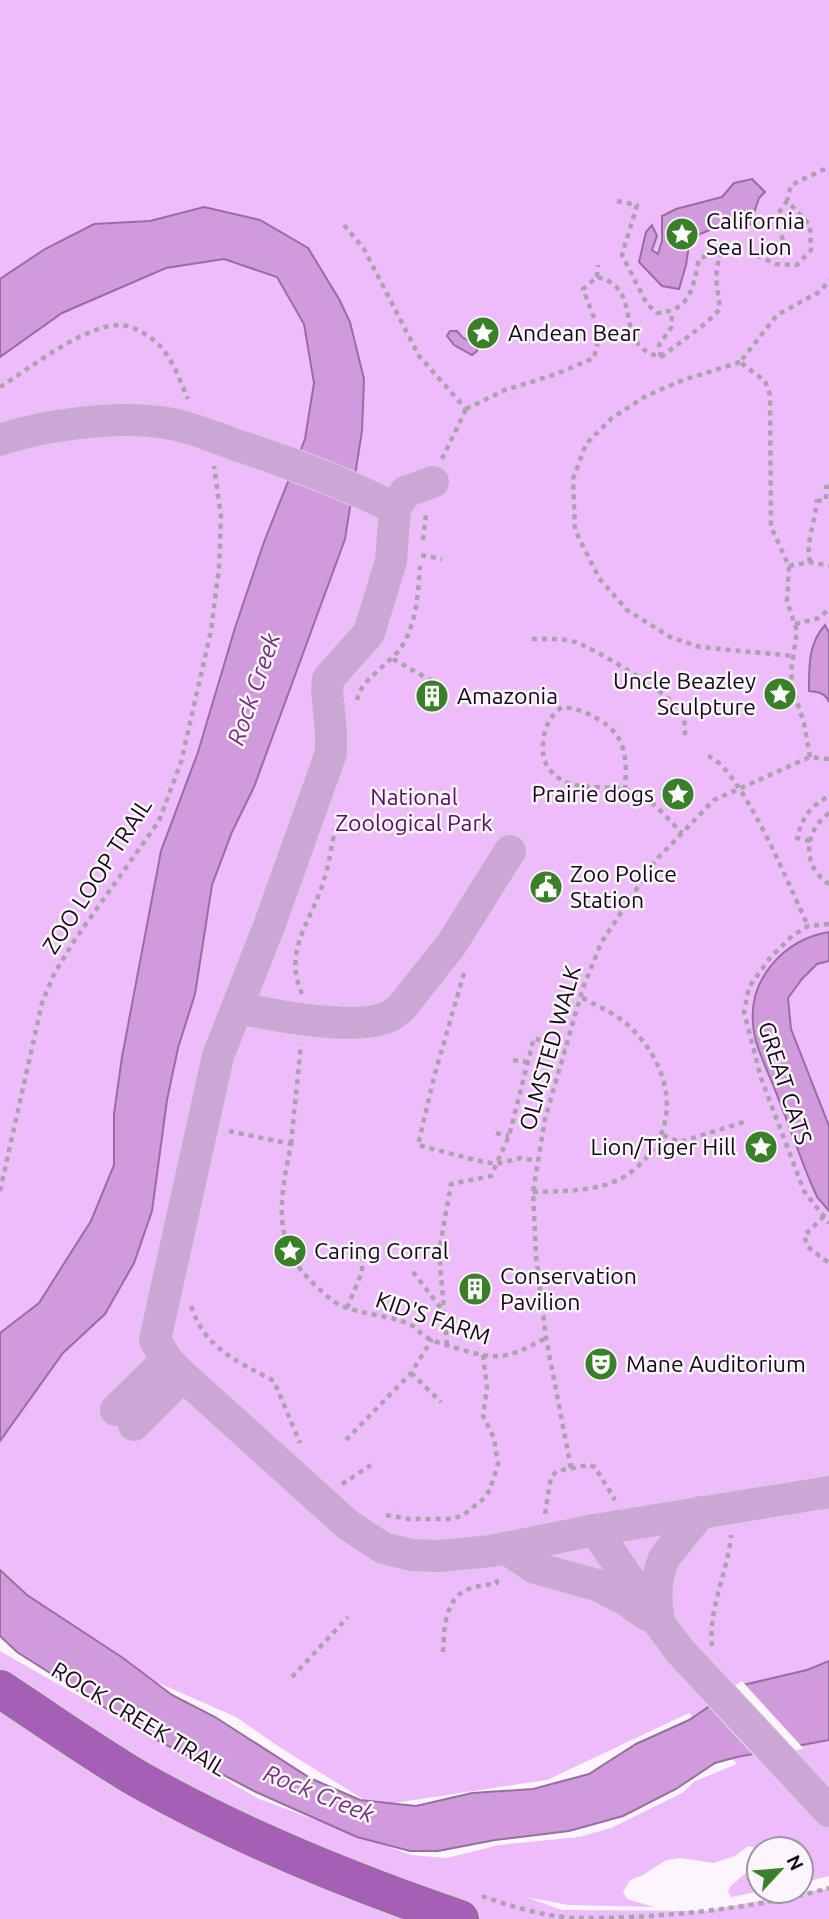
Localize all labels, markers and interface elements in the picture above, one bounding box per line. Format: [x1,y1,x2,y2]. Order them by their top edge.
place label: California Sea Lion [706,208,805,259]
place icon: California Sea Lion [663,215,701,253]
place icon: Andean Bear [464,314,502,352]
place label: Andean Bear [508,320,641,345]
water label: Rock Creek [222,628,286,749]
place label: Uncle Beazley Sculpture [613,668,756,719]
place icon: Uncle Beazley Sculpture [761,675,799,713]
building icon: Amazonia [413,677,451,715]
place label: Amazonia [457,683,558,708]
place icon: Prairie dogs [659,775,697,813]
place label: Prairie dogs [532,781,654,806]
park label: National Zoological Park [335,784,493,835]
street label: ZOO LOOP TRAIL [37,793,156,958]
place label: Zoo Police Station [570,861,677,912]
public building icon: Zoo Police Station [527,868,565,906]
street label: OLMSTED WALK [514,963,585,1133]
street label: GREAT CATS [754,1018,817,1147]
place icon: Lion/Tiger Hill [742,1128,780,1166]
place label: Lion/Tiger Hill [590,1134,736,1159]
place icon: Caring Corral [271,1232,309,1270]
place label: Caring Corral [314,1238,449,1263]
place label: Conservation Pavilion [500,1263,637,1314]
building icon: Conservation Pavilion [456,1270,494,1308]
street label: KID'S FARM [373,1286,494,1349]
theatre icon: Mane Auditorium [582,1345,620,1383]
place label: Mane Auditorium [626,1351,806,1376]
street label: ROCK CREEK TRAIL [47,1657,231,1781]
water label: Rock Creek [260,1759,379,1828]
north arrow [745,1835,815,1905]
text: N [782,1851,808,1874]

